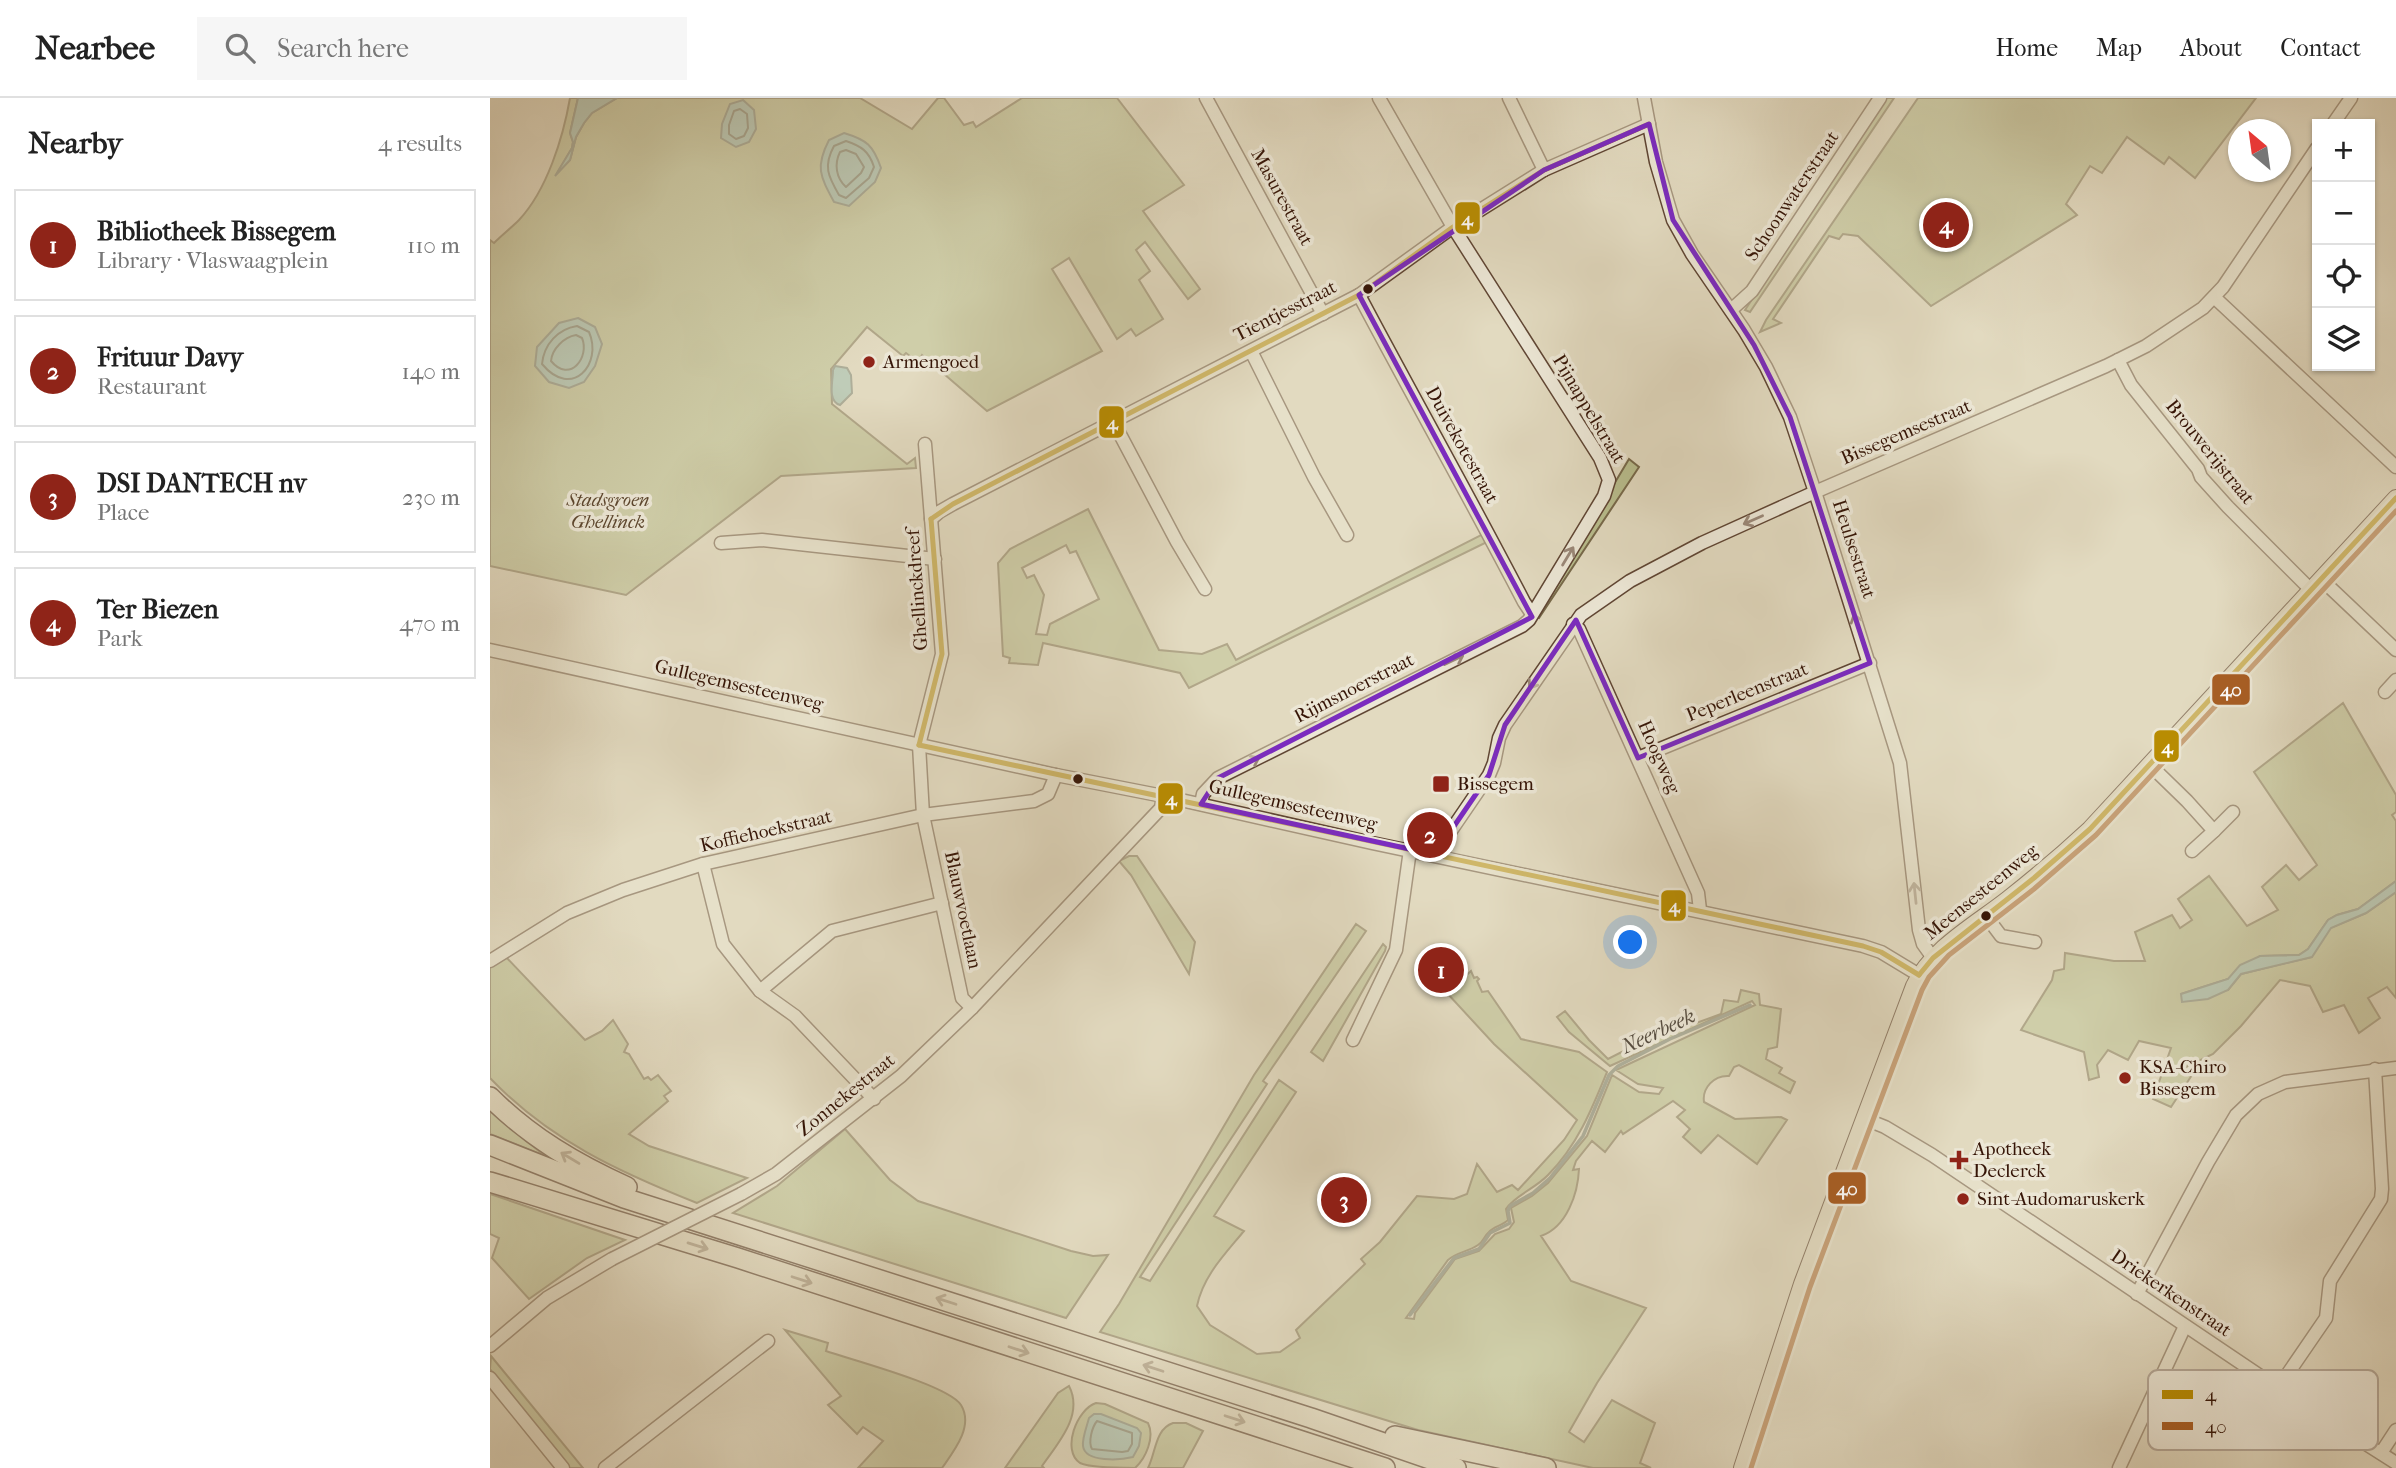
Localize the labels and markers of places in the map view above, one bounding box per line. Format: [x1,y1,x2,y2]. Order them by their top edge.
pin: 4 [1923,199,1969,251]
unlabelled marker [1361,282,1375,296]
place label: Armengoed [882,351,980,373]
marker: Armengoed [861,354,877,370]
unlabelled marker [1071,772,1085,786]
place label: Bissegem [1457,773,1534,795]
marker: Bissegem [1431,774,1451,794]
pin: 2 [1407,809,1453,861]
unlabelled marker [1979,909,1993,923]
pin: 1 [1418,944,1464,996]
place label: KSA-Chiro Bissegem [2139,1056,2227,1100]
marker: KSA-Chiro Bissegem [2117,1070,2133,1086]
place label: Apotheek Declerck [1972,1138,2051,1182]
marker: Apotheek Declerck [1951,1152,1967,1168]
pin: 3 [1321,1174,1367,1226]
place label: Sint-Audomaruskerk [1977,1188,2145,1210]
marker: Sint-Audomaruskerk [1955,1191,1971,1207]

